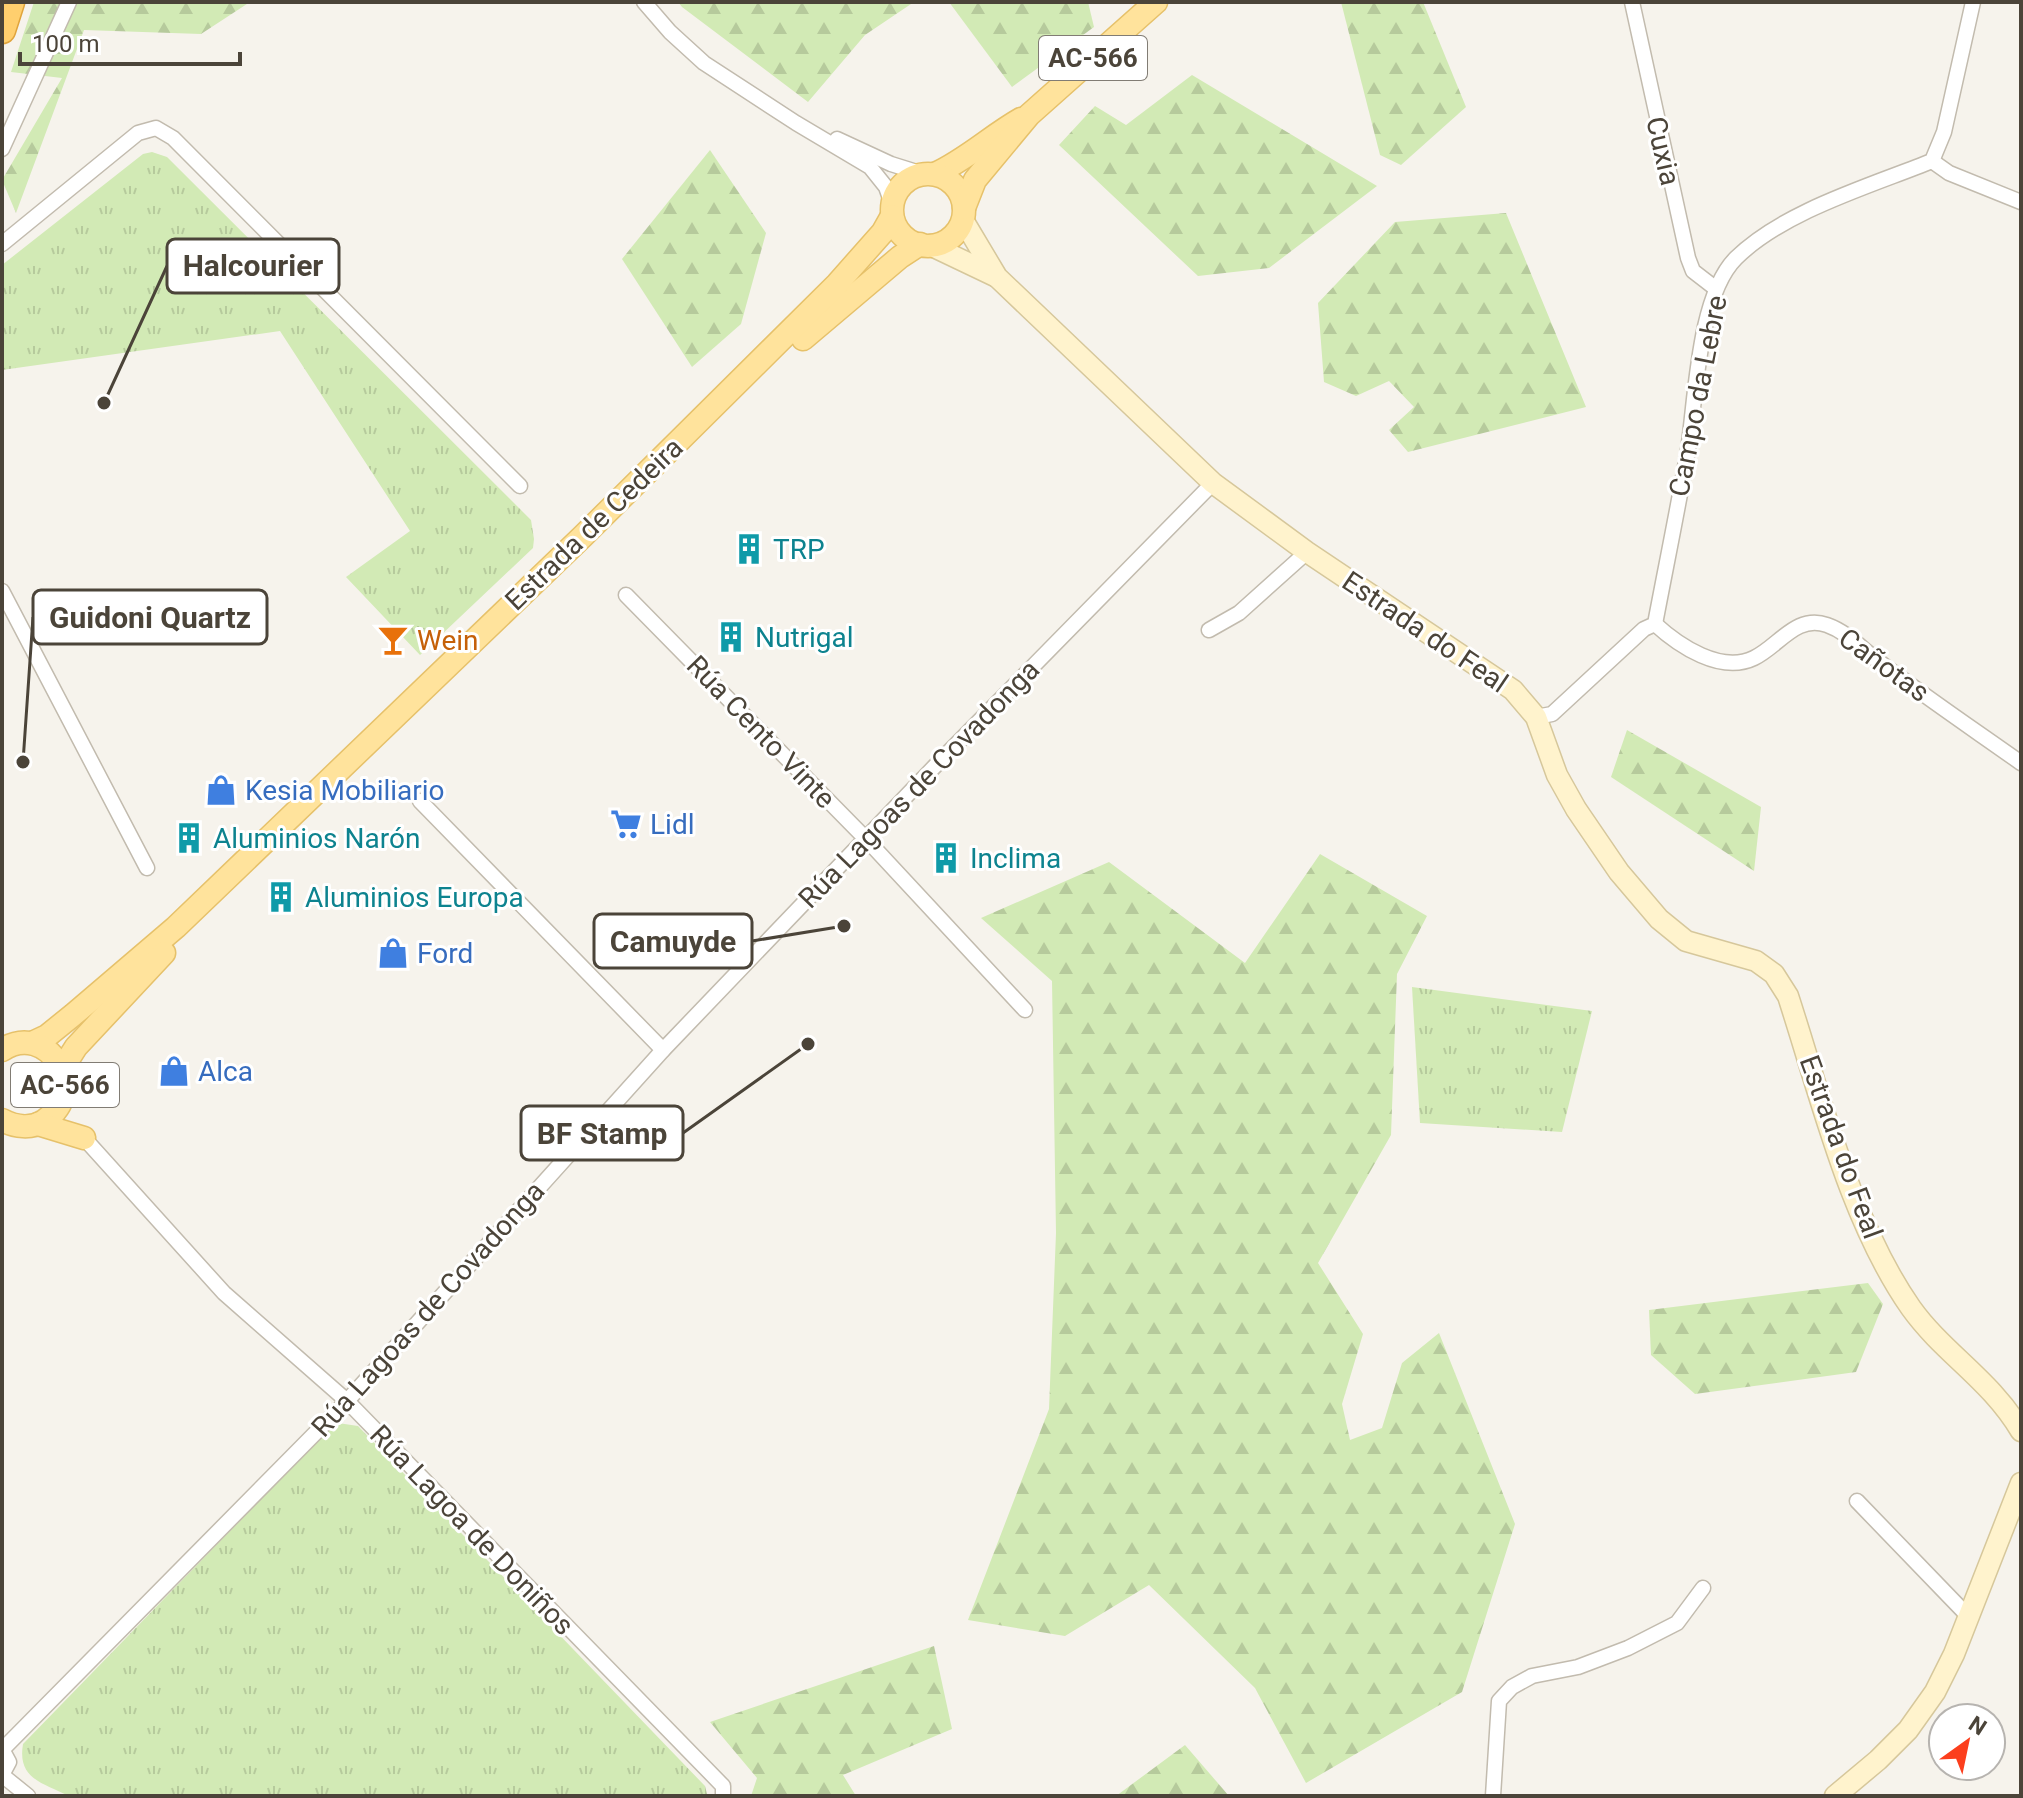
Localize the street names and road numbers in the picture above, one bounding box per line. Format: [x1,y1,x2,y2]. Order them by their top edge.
road number: AC-566 [1039,36,1147,80]
street label: Cuxia [1639,113,1687,189]
street label: Campo da Lebre [1662,293,1734,499]
street label: Estrada de Cedeira [498,431,690,617]
street label: Estrada do Feal [1336,565,1514,699]
street label: Cañotas [1832,621,1936,709]
street label: Rúa Cento Vinte [680,649,842,815]
street label: Rúa Lagoas de Covadonga [792,653,1046,915]
street label: Estrada do Feal [1793,1051,1889,1243]
road number: AC-566 [11,1063,119,1107]
street label: Rúa Lagoas de Covadonga [305,1175,551,1443]
street label: Rúa Lagoa de Doniños [363,1418,581,1642]

